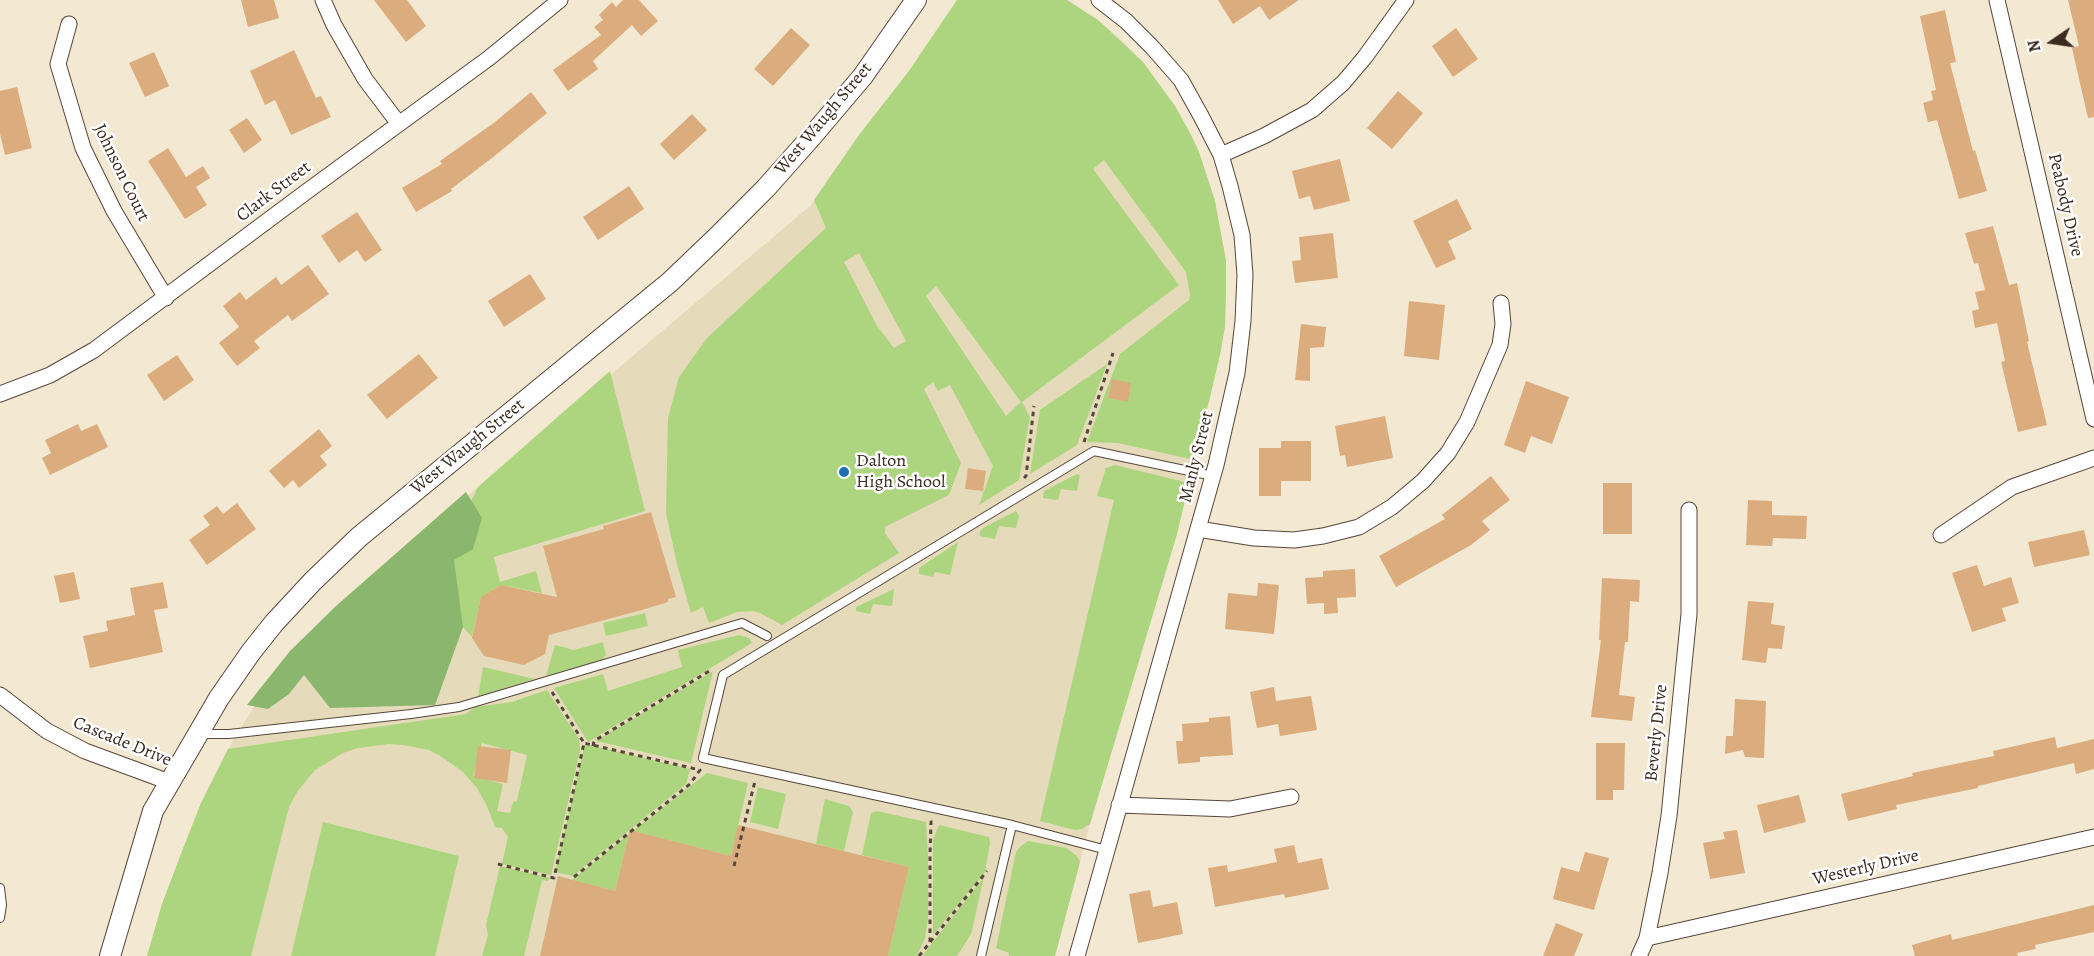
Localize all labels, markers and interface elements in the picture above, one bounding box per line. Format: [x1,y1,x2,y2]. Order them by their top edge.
north arrow [2022,12,2082,72]
text: N [2022,38,2046,54]
street label: West Waugh Street [771,58,877,180]
street label: Johnson Court [88,121,154,225]
street label: Peabody Drive [2043,151,2087,259]
street label: Clark Street [232,157,316,227]
street label: West Waugh Street [407,395,529,499]
street label: Manly Street [1175,409,1219,505]
place label: Dalton High School [856,451,945,494]
marker: Dalton High School [837,465,851,479]
street label: Beverly Drive [1641,683,1673,783]
street label: Cascade Drive [70,712,174,772]
street label: Westerly Drive [1811,845,1921,891]

